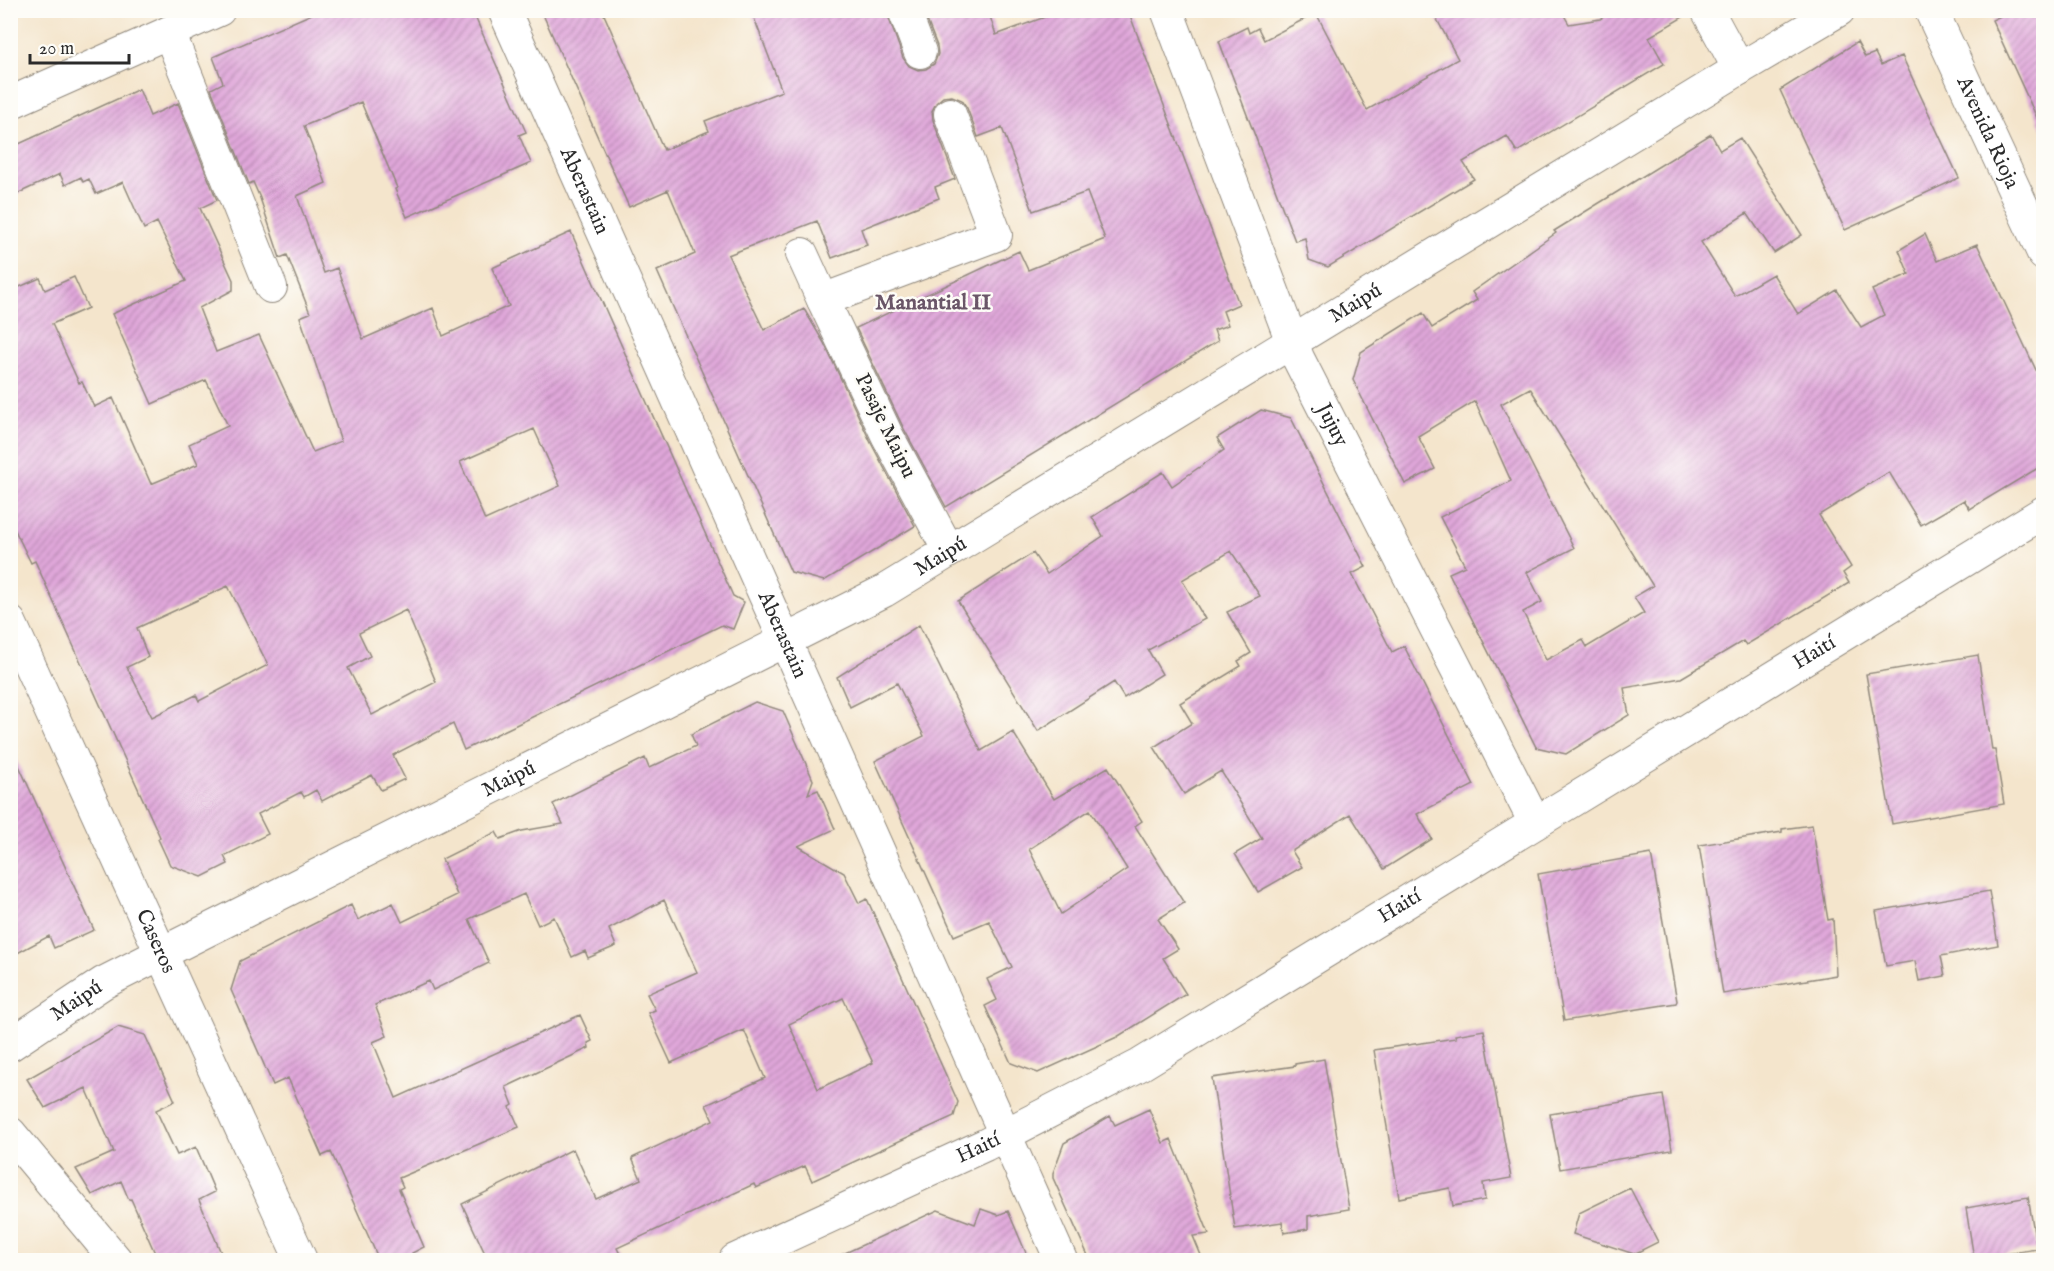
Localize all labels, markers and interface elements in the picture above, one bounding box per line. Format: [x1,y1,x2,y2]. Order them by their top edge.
scale bar [30,27,129,65]
text: 20 m [39,38,74,61]
street label: Avenida Rioja [1950,71,2026,194]
street label: Aberastain [553,142,616,239]
street label: Maipú [1324,277,1387,329]
district label: Manantial II [875,289,991,317]
street label: Pasaje Maipu [848,369,922,483]
street label: Jujuy [1309,397,1355,452]
street label: Maipú [909,530,972,583]
street label: Aberastain [751,586,814,682]
street label: Haití [1788,628,1842,676]
street label: Maipú [478,754,540,804]
street label: Haití [1373,882,1427,930]
street label: Caseros [129,905,182,978]
street label: Maipú [46,974,108,1028]
street label: Haití [952,1125,1006,1170]

